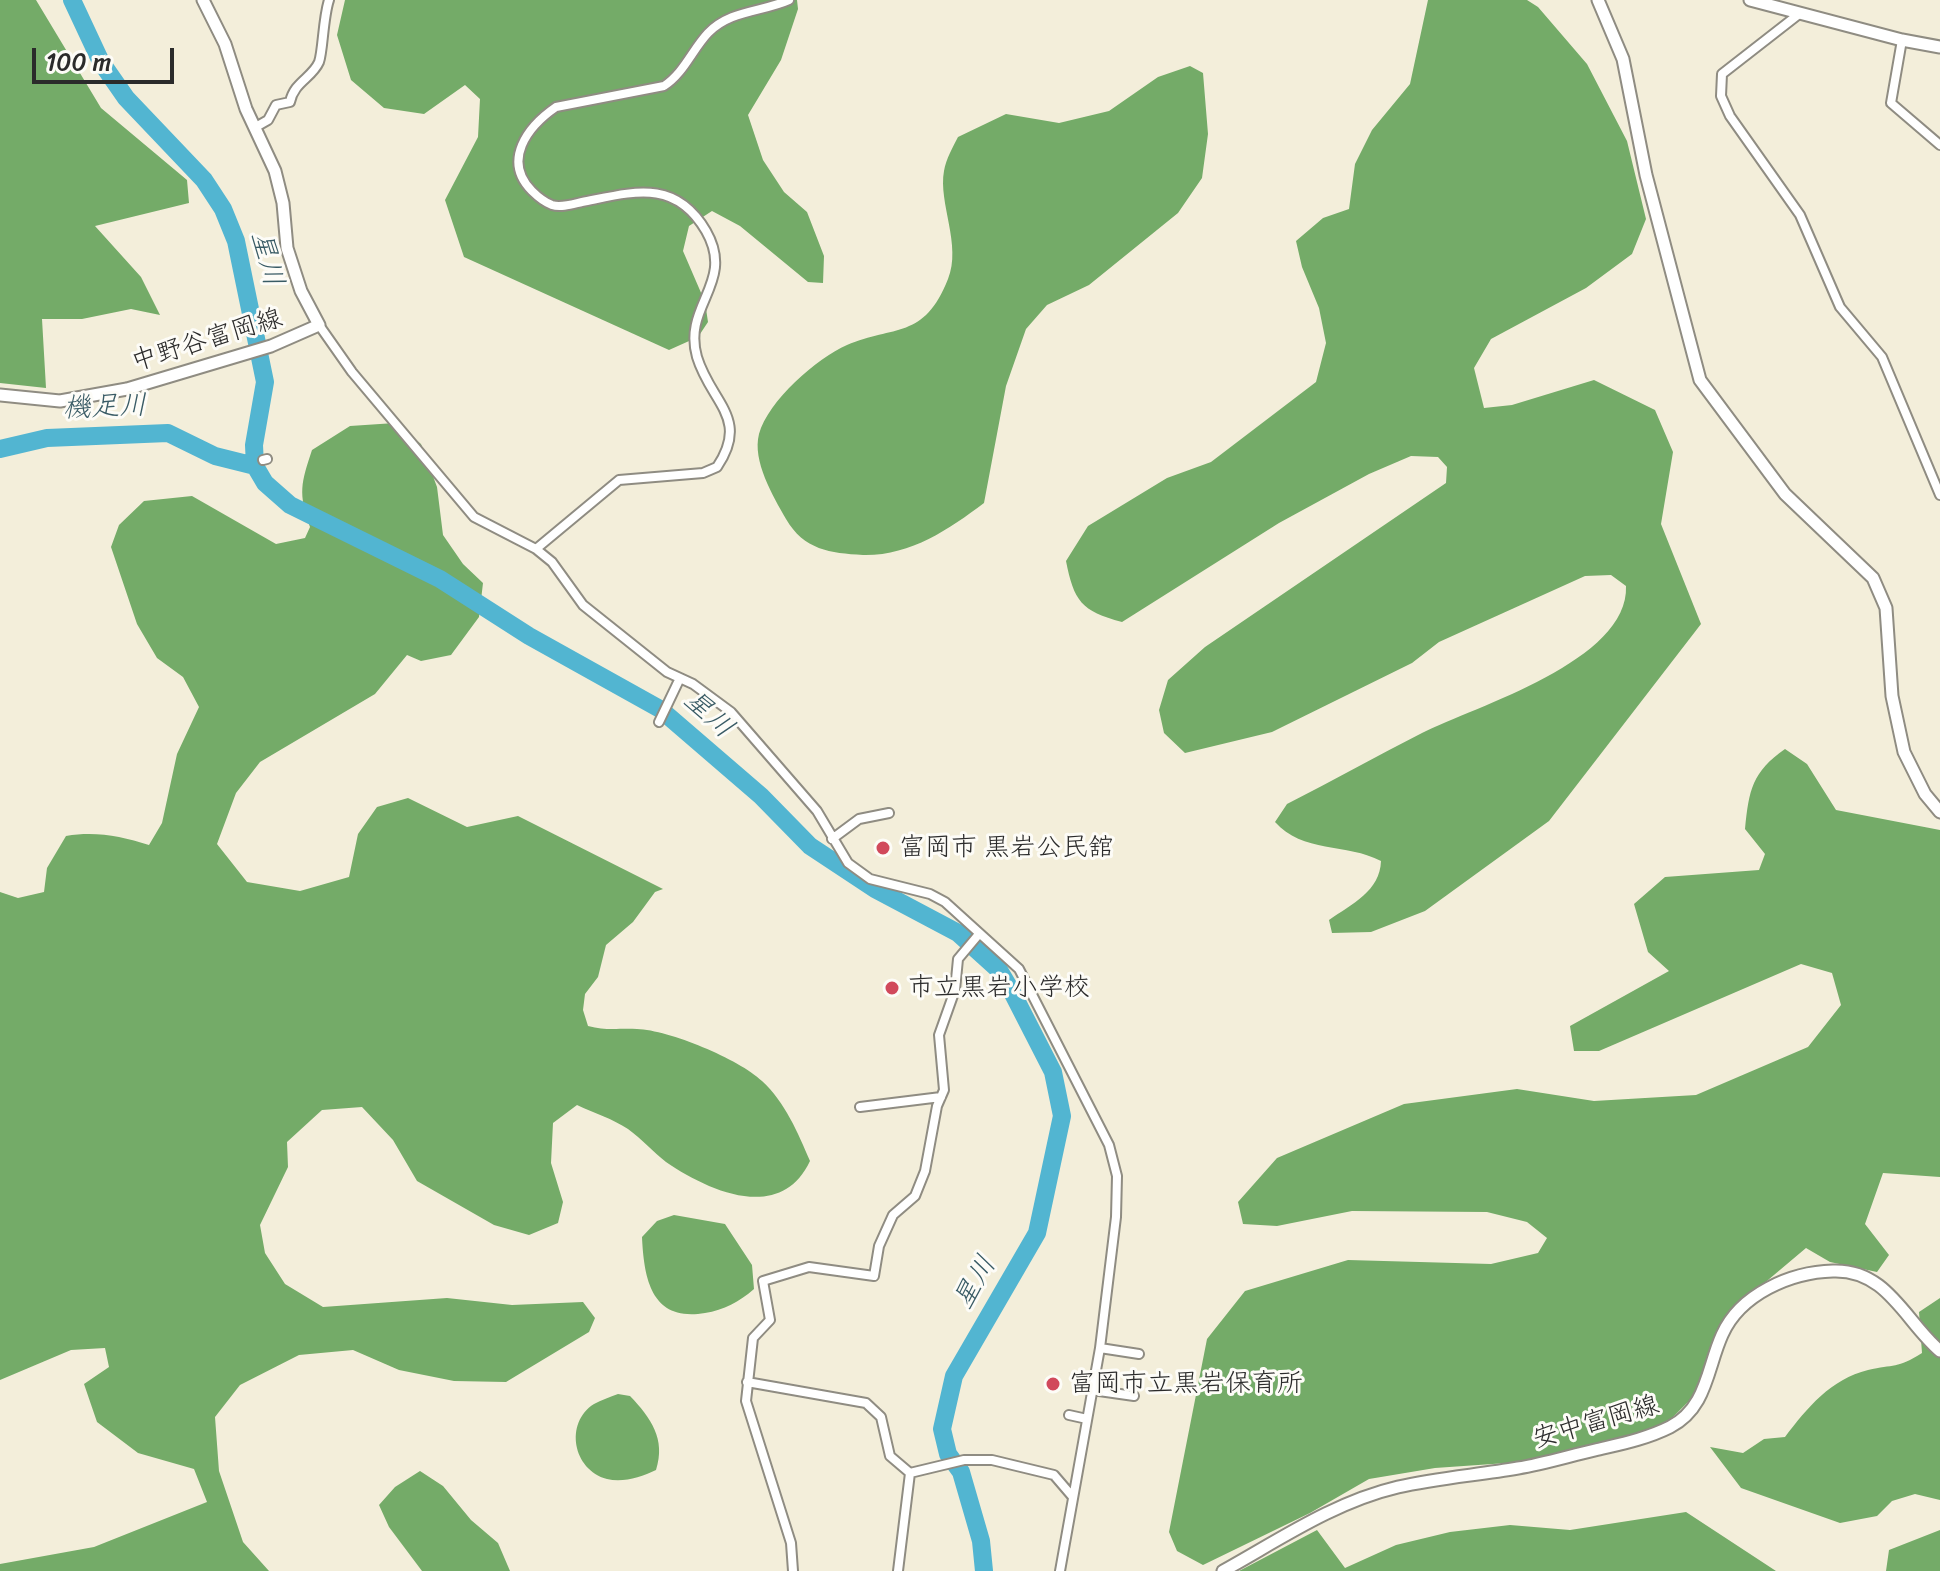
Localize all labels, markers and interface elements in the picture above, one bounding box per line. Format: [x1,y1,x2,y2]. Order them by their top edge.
scale bar [36,32,178,82]
text: 100 m [46,41,111,83]
water label: 星川 [243,228,289,290]
street label: 中野谷富岡線 [128,303,286,379]
water label: 機足川 [62,390,148,426]
water label: 星川 [676,684,740,746]
place label: 富岡市 黒岩公民舘 [899,832,1114,864]
marker: 富岡市 黒岩公民舘 [874,839,892,857]
place label: 市立黒岩小学校 [908,972,1090,1004]
marker: 市立黒岩小学校 [883,979,901,997]
water label: 星川 [947,1250,1005,1316]
place label: 富岡市立黒岩保育所 [1069,1368,1303,1400]
marker: 富岡市立黒岩保育所 [1044,1375,1062,1393]
street label: 安中富岡線 [1529,1390,1663,1456]

